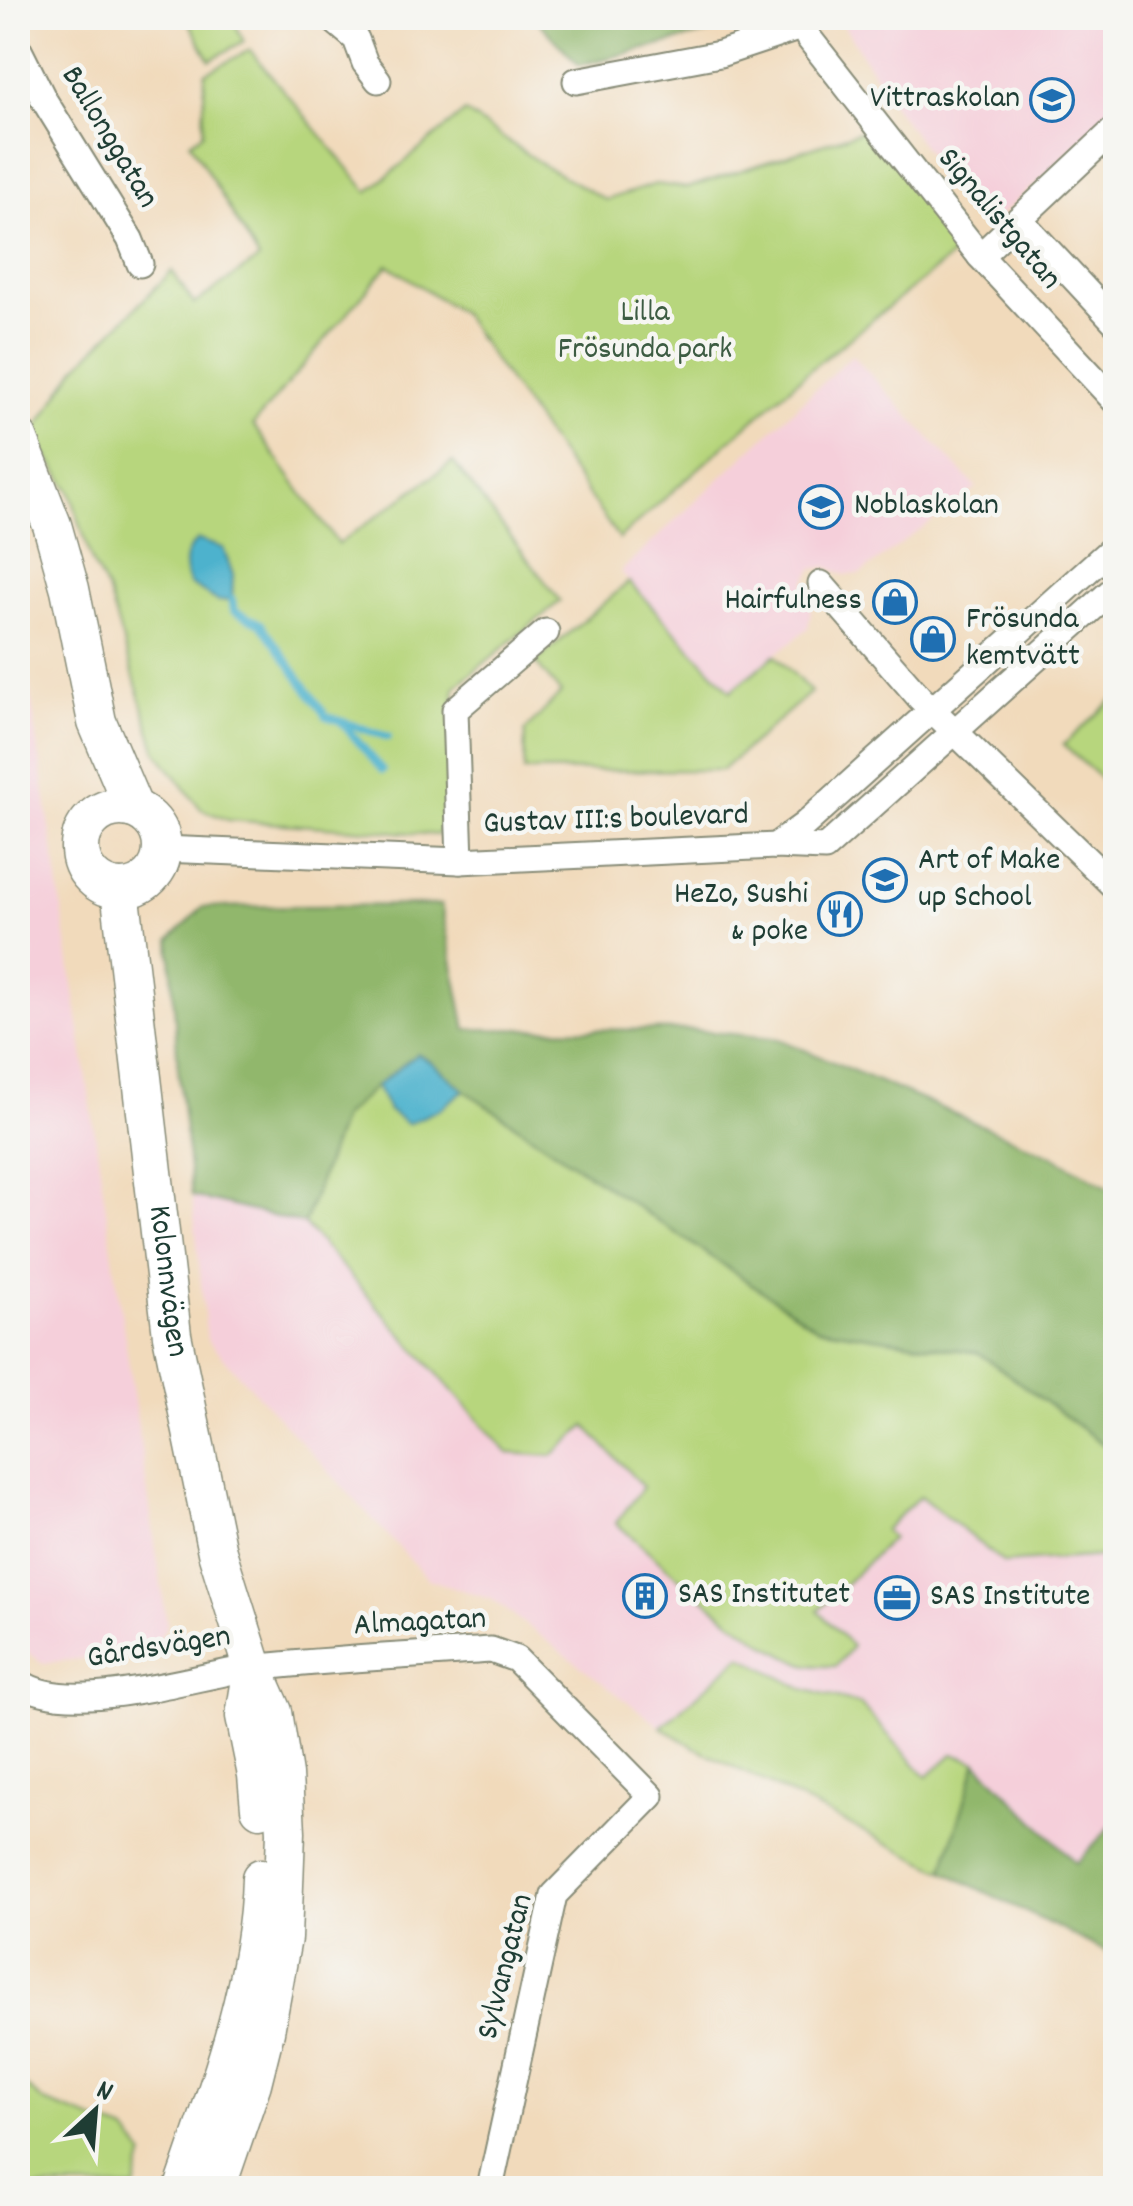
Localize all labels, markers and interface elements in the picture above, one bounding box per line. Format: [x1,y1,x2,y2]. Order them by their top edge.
street label: Ballonggatan [47,58,169,218]
place label: Vittraskolan [870,77,1020,123]
school or university icon: Vittraskolan [1029,77,1075,123]
street label: Signalistgatan [925,139,1071,301]
park label: Lilla Frösunda park [558,291,732,374]
school or university icon: Noblaskolan [798,484,844,530]
place label: Noblaskolan [854,484,999,530]
place label: Hairfulness [724,579,862,625]
shop icon: Hairfulness [872,579,918,625]
place label: Frösunda kemtvätt [966,598,1080,681]
shop icon: Frösunda kemtvätt [910,616,956,662]
street label: Gustav III:s boulevard [482,793,750,849]
place label: Art of Make up School [918,839,1060,922]
school or university icon: Art of Make up School [862,857,908,903]
place label: HeZo, Sushi & poke [674,873,808,956]
restaurant icon: HeZo, Sushi & poke [817,891,863,937]
street label: Kolonnvägen [134,1203,199,1362]
building icon: SAS Institutet [622,1573,668,1619]
place label: SAS Institutet [678,1573,850,1619]
office icon: SAS Institute [874,1575,920,1621]
place label: SAS Institute [930,1575,1090,1621]
street label: Almagatan [353,1598,487,1650]
street label: Gårdsvägen [84,1615,234,1683]
street label: Sylvangatan [467,1889,547,2045]
north arrow [45,2061,145,2161]
text: N [89,2072,119,2114]

